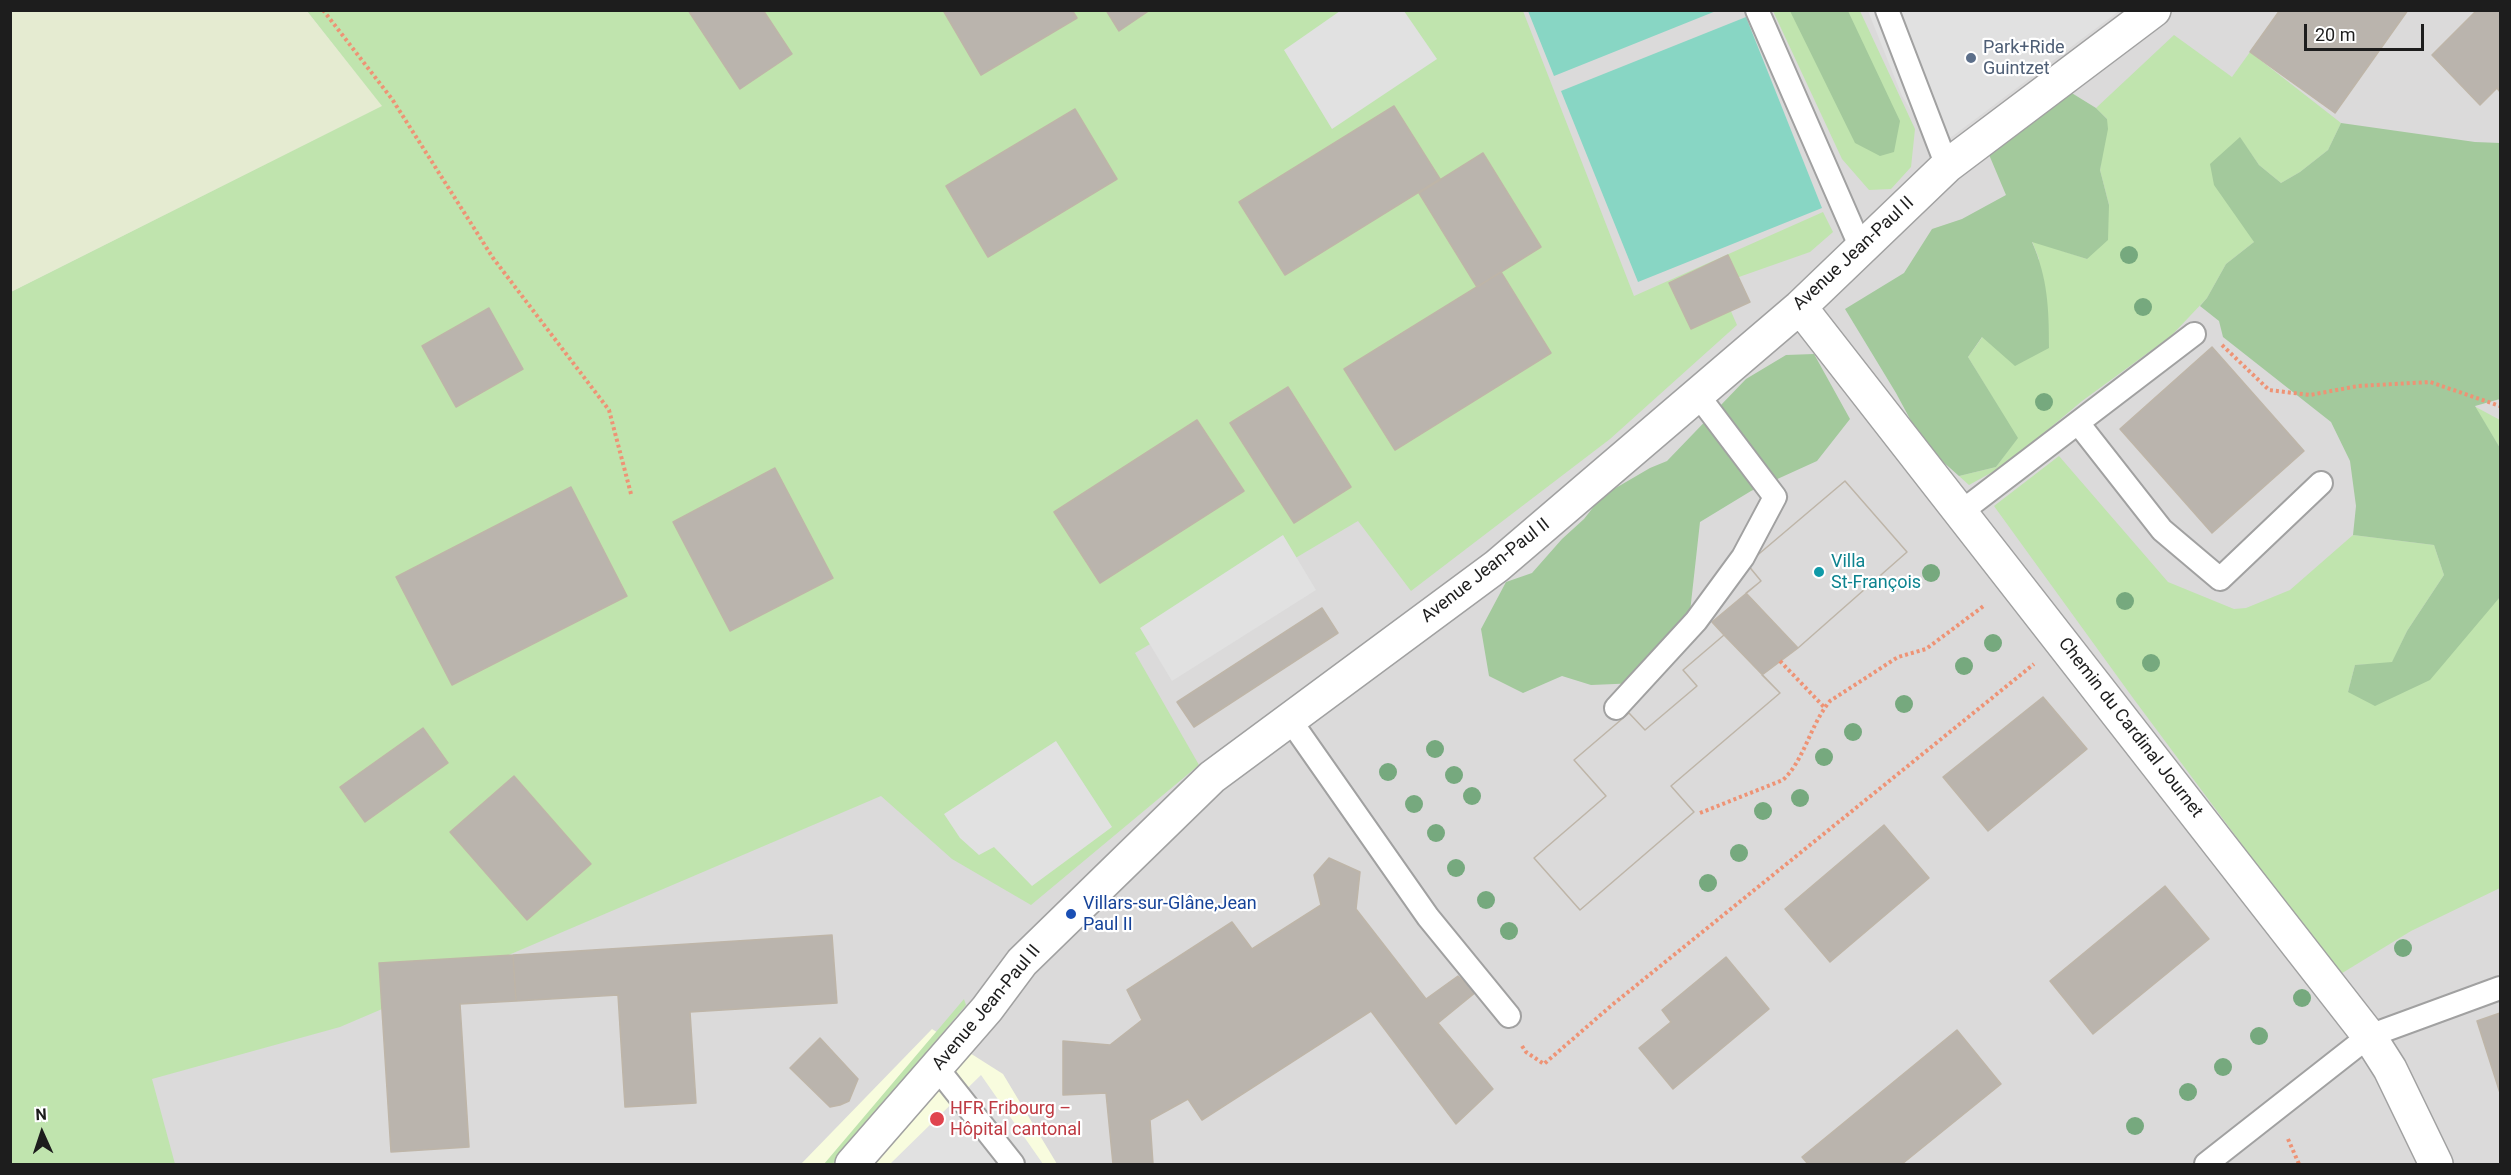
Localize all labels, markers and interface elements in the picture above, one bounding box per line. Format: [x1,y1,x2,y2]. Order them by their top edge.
scale bar [2307,12,2427,50]
text: 20 m [2315,24,2355,45]
place label: Park+Ride Guintzet [1983,37,2065,80]
marker: Park+Ride Guintzet [1964,51,1978,65]
street label: Avenue Jean-Paul II [1789,193,1919,315]
street label: Avenue Jean-Paul II [1417,514,1555,628]
place label: Villa St-François [1831,551,1921,594]
marker: Villa St-François [1812,565,1826,579]
street label: Chemin du Cardinal Journet [2053,634,2207,822]
place label: Villars-sur-Glâne,Jean Paul II [1083,893,1257,936]
marker: Villars-sur-Glâne,Jean Paul II [1064,907,1078,921]
street label: Avenue Jean-Paul II [928,941,1046,1075]
place label: HFR Fribourg – Hôpital cantonal [950,1098,1081,1140]
north arrow [12,1103,72,1163]
text: N [35,1105,47,1124]
marker: HFR Fribourg – Hôpital cantonal [928,1110,946,1128]

